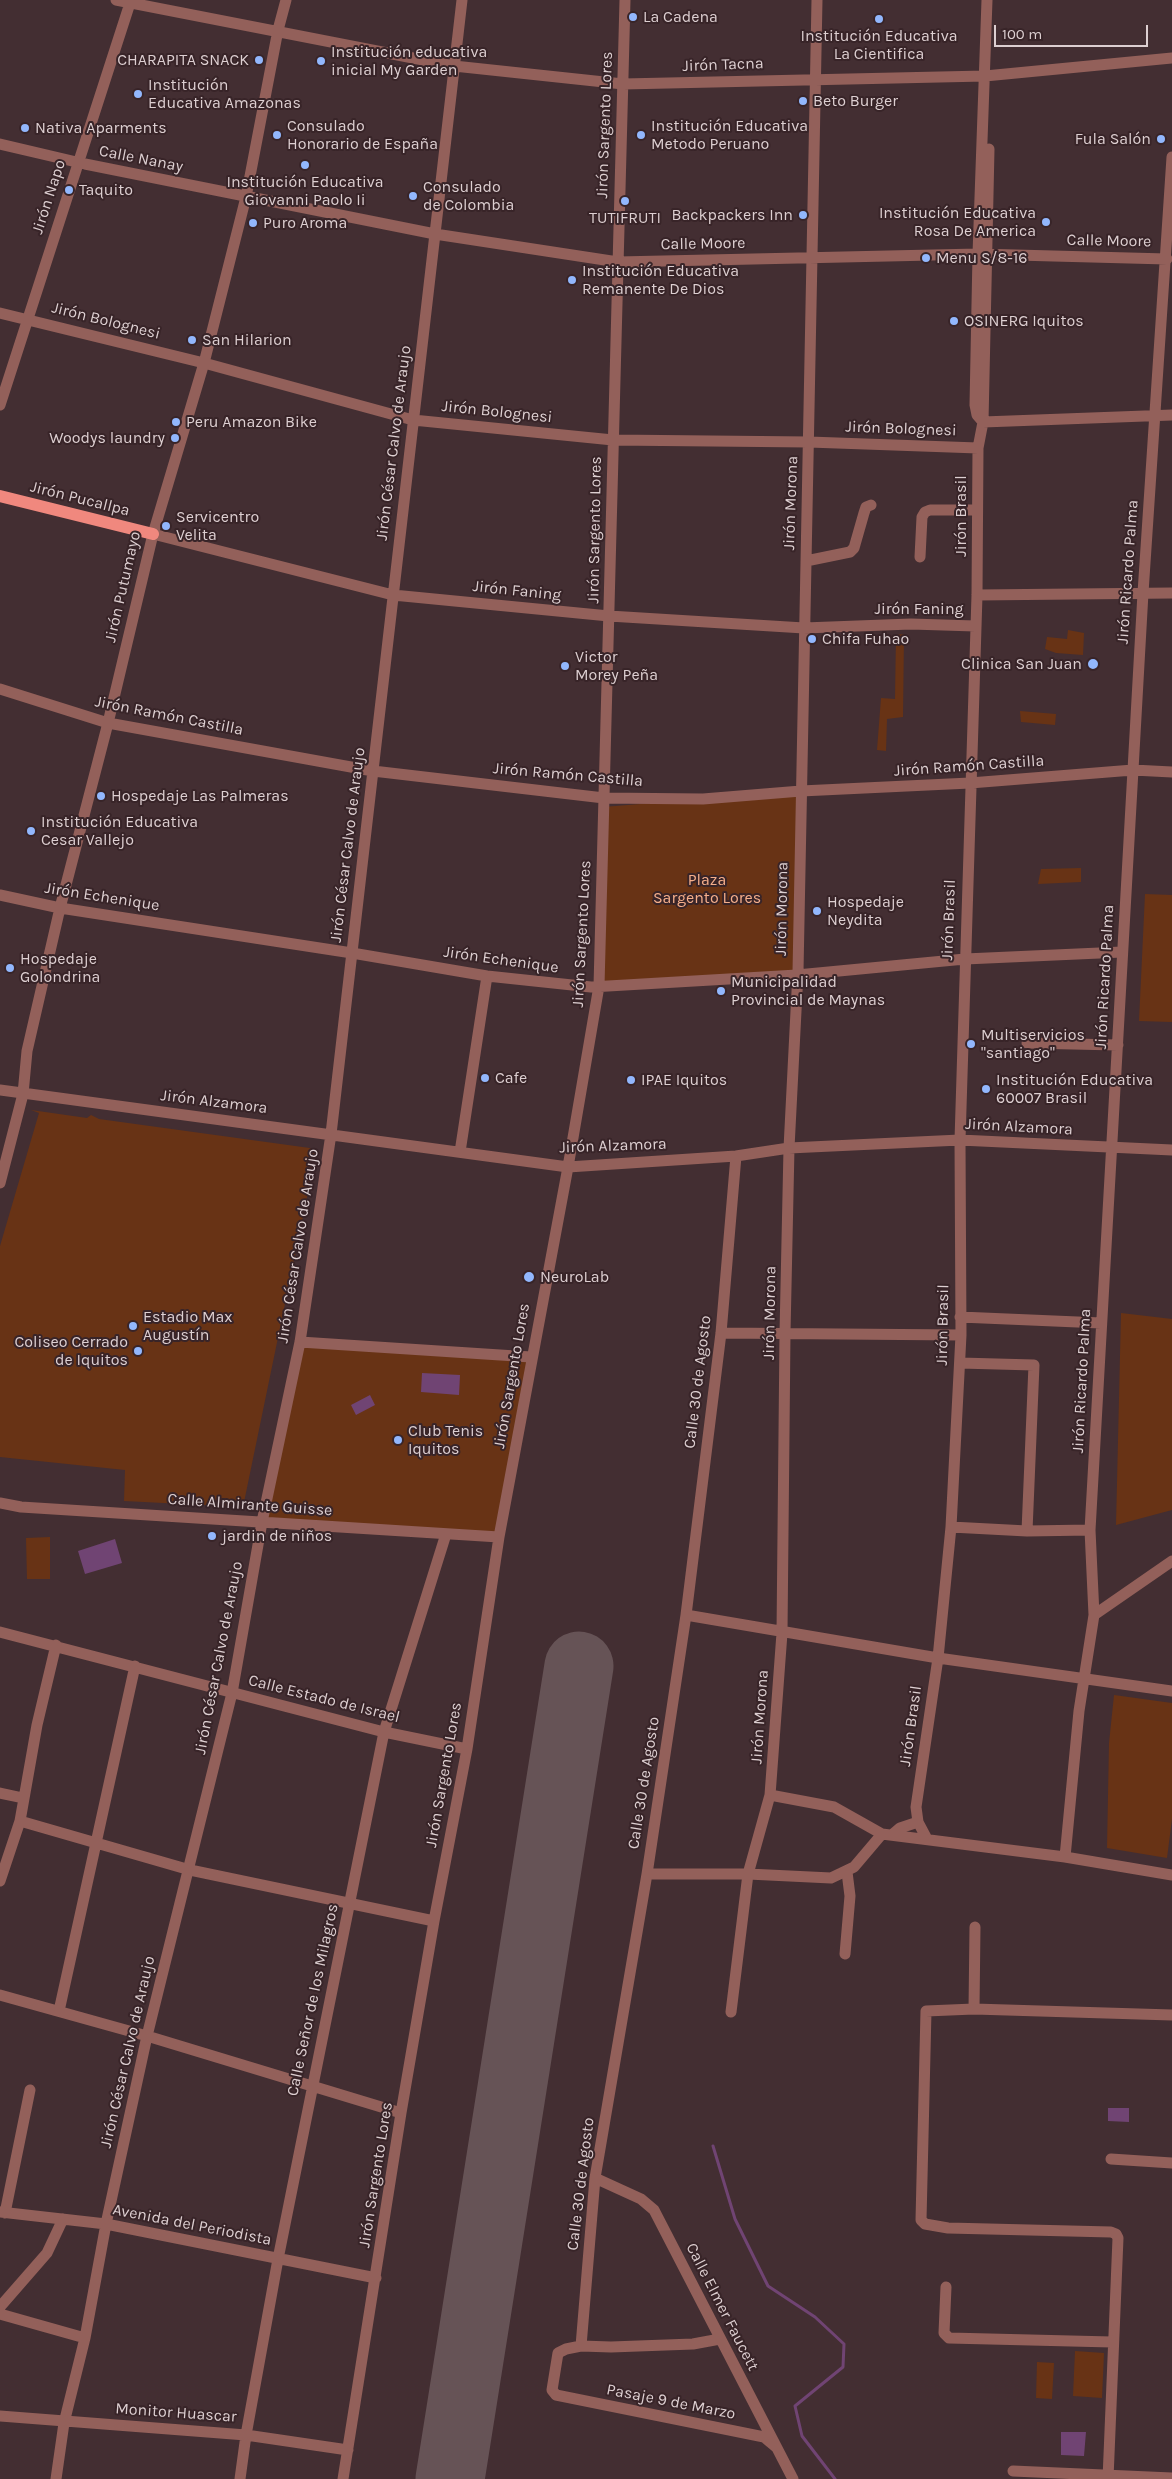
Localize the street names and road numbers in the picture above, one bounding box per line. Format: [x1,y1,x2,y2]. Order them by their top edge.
street label: Jirón Sargento Lores [593,51,617,199]
street label: Jirón Tacna [682,54,764,76]
street label: Calle Nanay [97,141,185,177]
street label: Jirón Napo [28,157,70,237]
street label: Calle Moore [1067,231,1151,251]
street label: Calle Moore [661,234,745,254]
street label: Jirón Bolognesi [50,298,162,344]
street label: Jirón César Calvo de Araujo [373,344,415,542]
street label: Jirón Bolognesi [441,397,553,427]
street label: Jirón Bolognesi [845,417,957,441]
street label: Jirón Morona [780,455,802,551]
street label: Jirón Sargento Lores [584,456,606,604]
street label: Jirón Brasil [951,475,971,557]
street label: Jirón Pucallpa [28,477,132,521]
street label: Jirón Ricardo Palma [1113,499,1143,645]
street label: Jirón Putumayo [101,530,145,644]
street label: Jirón Faning [472,577,562,605]
street label: Jirón Faning [874,599,964,619]
street label: Jirón Ramón Castilla [93,692,245,740]
street label: Jirón César Calvo de Araujo [327,746,369,944]
street label: Jirón Ramón Castilla [893,751,1045,781]
street label: Jirón Ramón Castilla [492,759,644,791]
street label: Jirón Sargento Lores [569,860,595,1008]
street label: Jirón Morona [772,862,792,956]
street label: Jirón Echenique [43,878,161,916]
street label: Jirón Brasil [938,879,960,961]
street label: Jirón Ricardo Palma [1092,904,1118,1050]
street label: Jirón Echenique [442,942,560,978]
street label: Jirón Alzamora [159,1086,269,1118]
street label: Jirón Alzamora [965,1115,1073,1139]
street label: Jirón Alzamora [559,1135,667,1157]
street label: Jirón César Calvo de Araujo [273,1147,323,1345]
street label: Jirón Morona [760,1266,780,1360]
street label: Jirón Brasil [933,1284,953,1366]
street label: Jirón Sargento Lores [490,1302,534,1450]
street label: Jirón Ricardo Palma [1069,1308,1095,1454]
street label: Calle 30 de Agosto [680,1314,716,1450]
street label: Calle Almirante Guisse [167,1490,333,1520]
street label: Jirón César Calvo de Araujo [191,1560,247,1756]
street label: Jirón Morona [747,1669,773,1765]
street label: Calle Estado de Israel [246,1671,402,1727]
street label: Jirón Brasil [896,1684,926,1768]
street label: Jirón Sargento Lores [422,1701,466,1849]
street label: Calle 30 de Agosto [624,1715,664,1851]
street label: Calle Señor de los Milagros [283,1902,343,2098]
street label: Jirón César Calvo de Araujo [97,1954,159,2150]
street label: Jirón Sargento Lores [355,2101,397,2249]
street label: Calle 30 de Agosto [563,2116,599,2252]
street label: Avenida del Periodista [111,2200,273,2250]
street label: Calle Elmer Faucett [681,2240,763,2374]
street label: Pasaje 9 de Marzo [605,2380,737,2424]
street label: Monitor Huascar [115,2399,237,2427]

